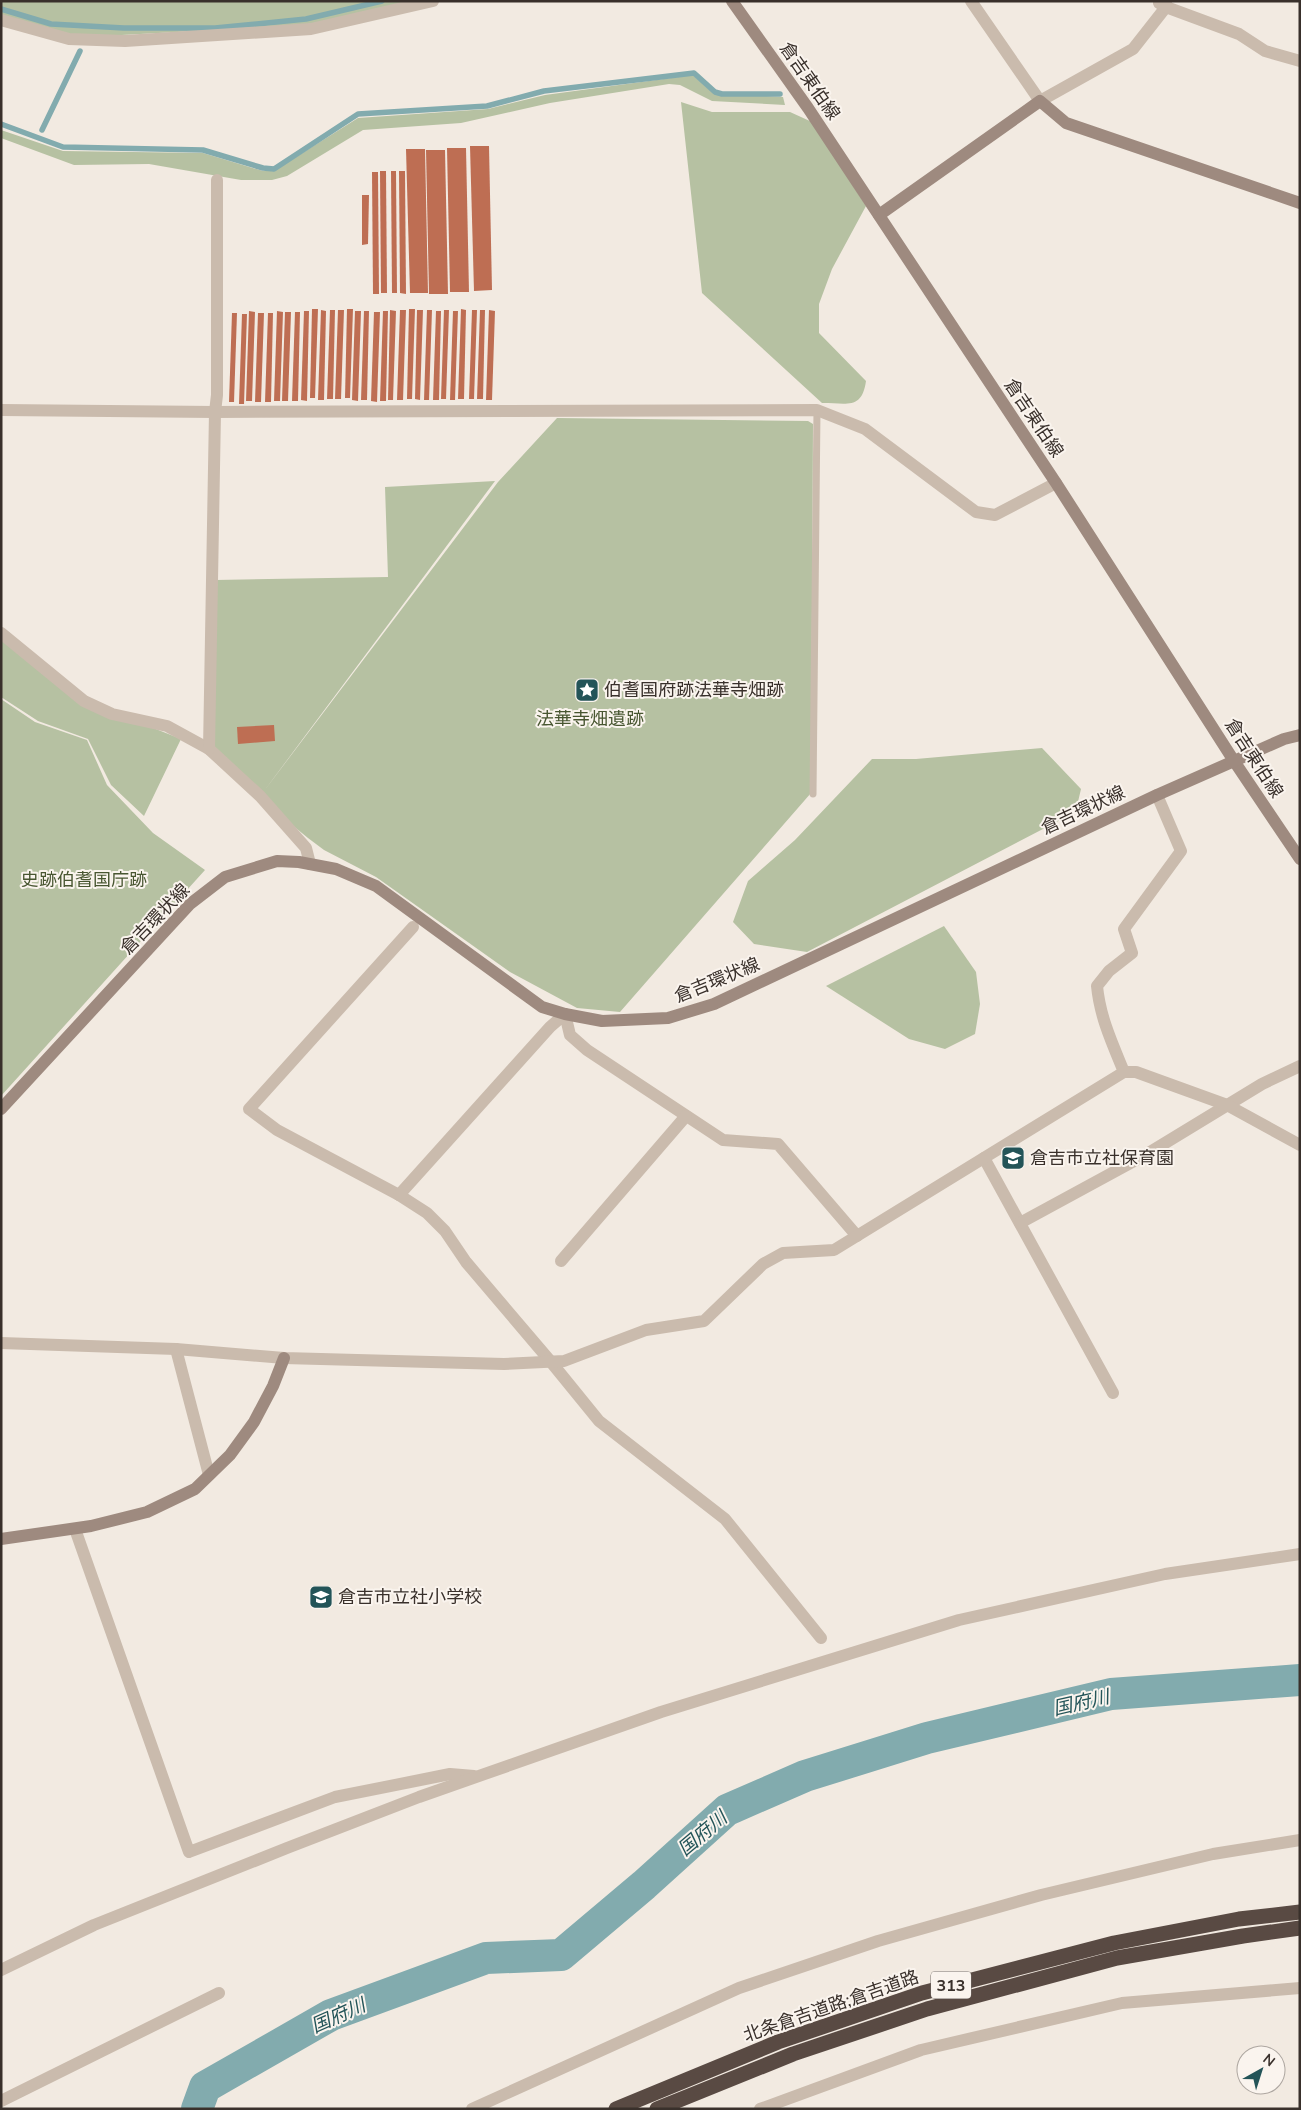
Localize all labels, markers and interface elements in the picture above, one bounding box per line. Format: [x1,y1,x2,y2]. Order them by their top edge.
street label: 倉吉東伯線 [774,37,846,125]
street label: 倉吉東伯線 [999,374,1069,462]
place icon: 伯耆国府跡法華寺畑跡 [574,677,600,703]
place label: 伯耆国府跡法華寺畑跡 [604,678,784,702]
park label: 法華寺畑遺跡 [536,707,644,731]
street label: 倉吉東伯線 [1219,714,1289,802]
street label: 倉吉環状線 [1037,780,1129,840]
park label: 史跡伯耆国庁跡 [21,868,147,892]
street label: 倉吉環状線 [115,878,195,960]
street label: 倉吉環状線 [671,952,763,1008]
school or university icon: 倉吉市立社保育園 [1000,1145,1026,1171]
place label: 倉吉市立社保育園 [1030,1146,1174,1170]
school or university icon: 倉吉市立社小学校 [308,1584,334,1610]
place label: 倉吉市立社小学校 [338,1585,482,1609]
water label: 国府川 [1051,1683,1114,1722]
water label: 国府川 [672,1804,734,1862]
street label: 北条倉吉道路;倉吉道路 [740,1965,922,2047]
road number: 313 [931,1972,971,1998]
water label: 国府川 [307,1992,372,2039]
north arrow [1236,2045,1286,2095]
text: N [1259,2050,1279,2071]

